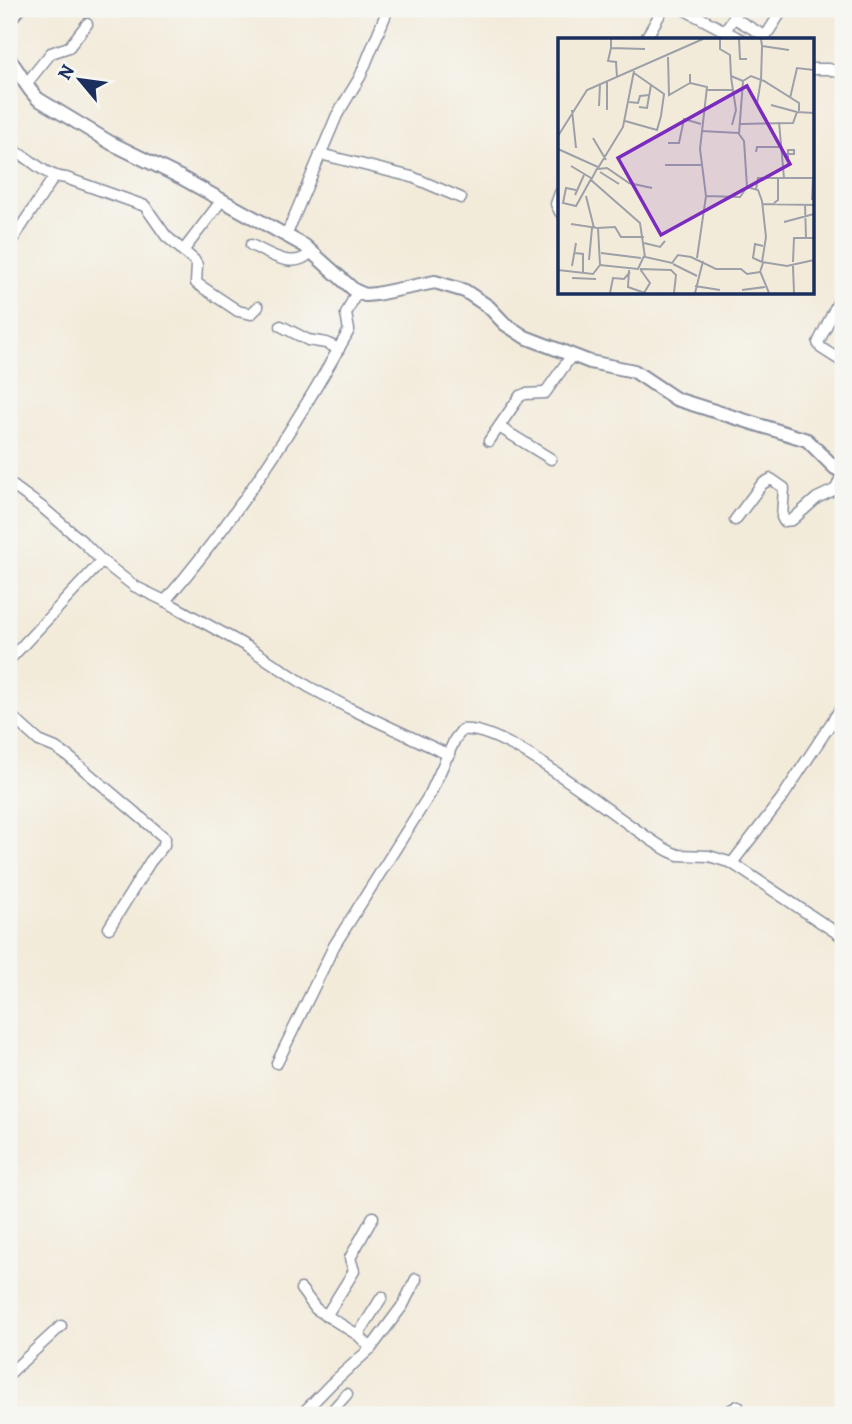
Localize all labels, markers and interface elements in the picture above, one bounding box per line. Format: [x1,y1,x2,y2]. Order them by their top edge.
inset map [558,38,814,294]
north arrow [46,46,116,116]
text: N [51,60,81,85]

